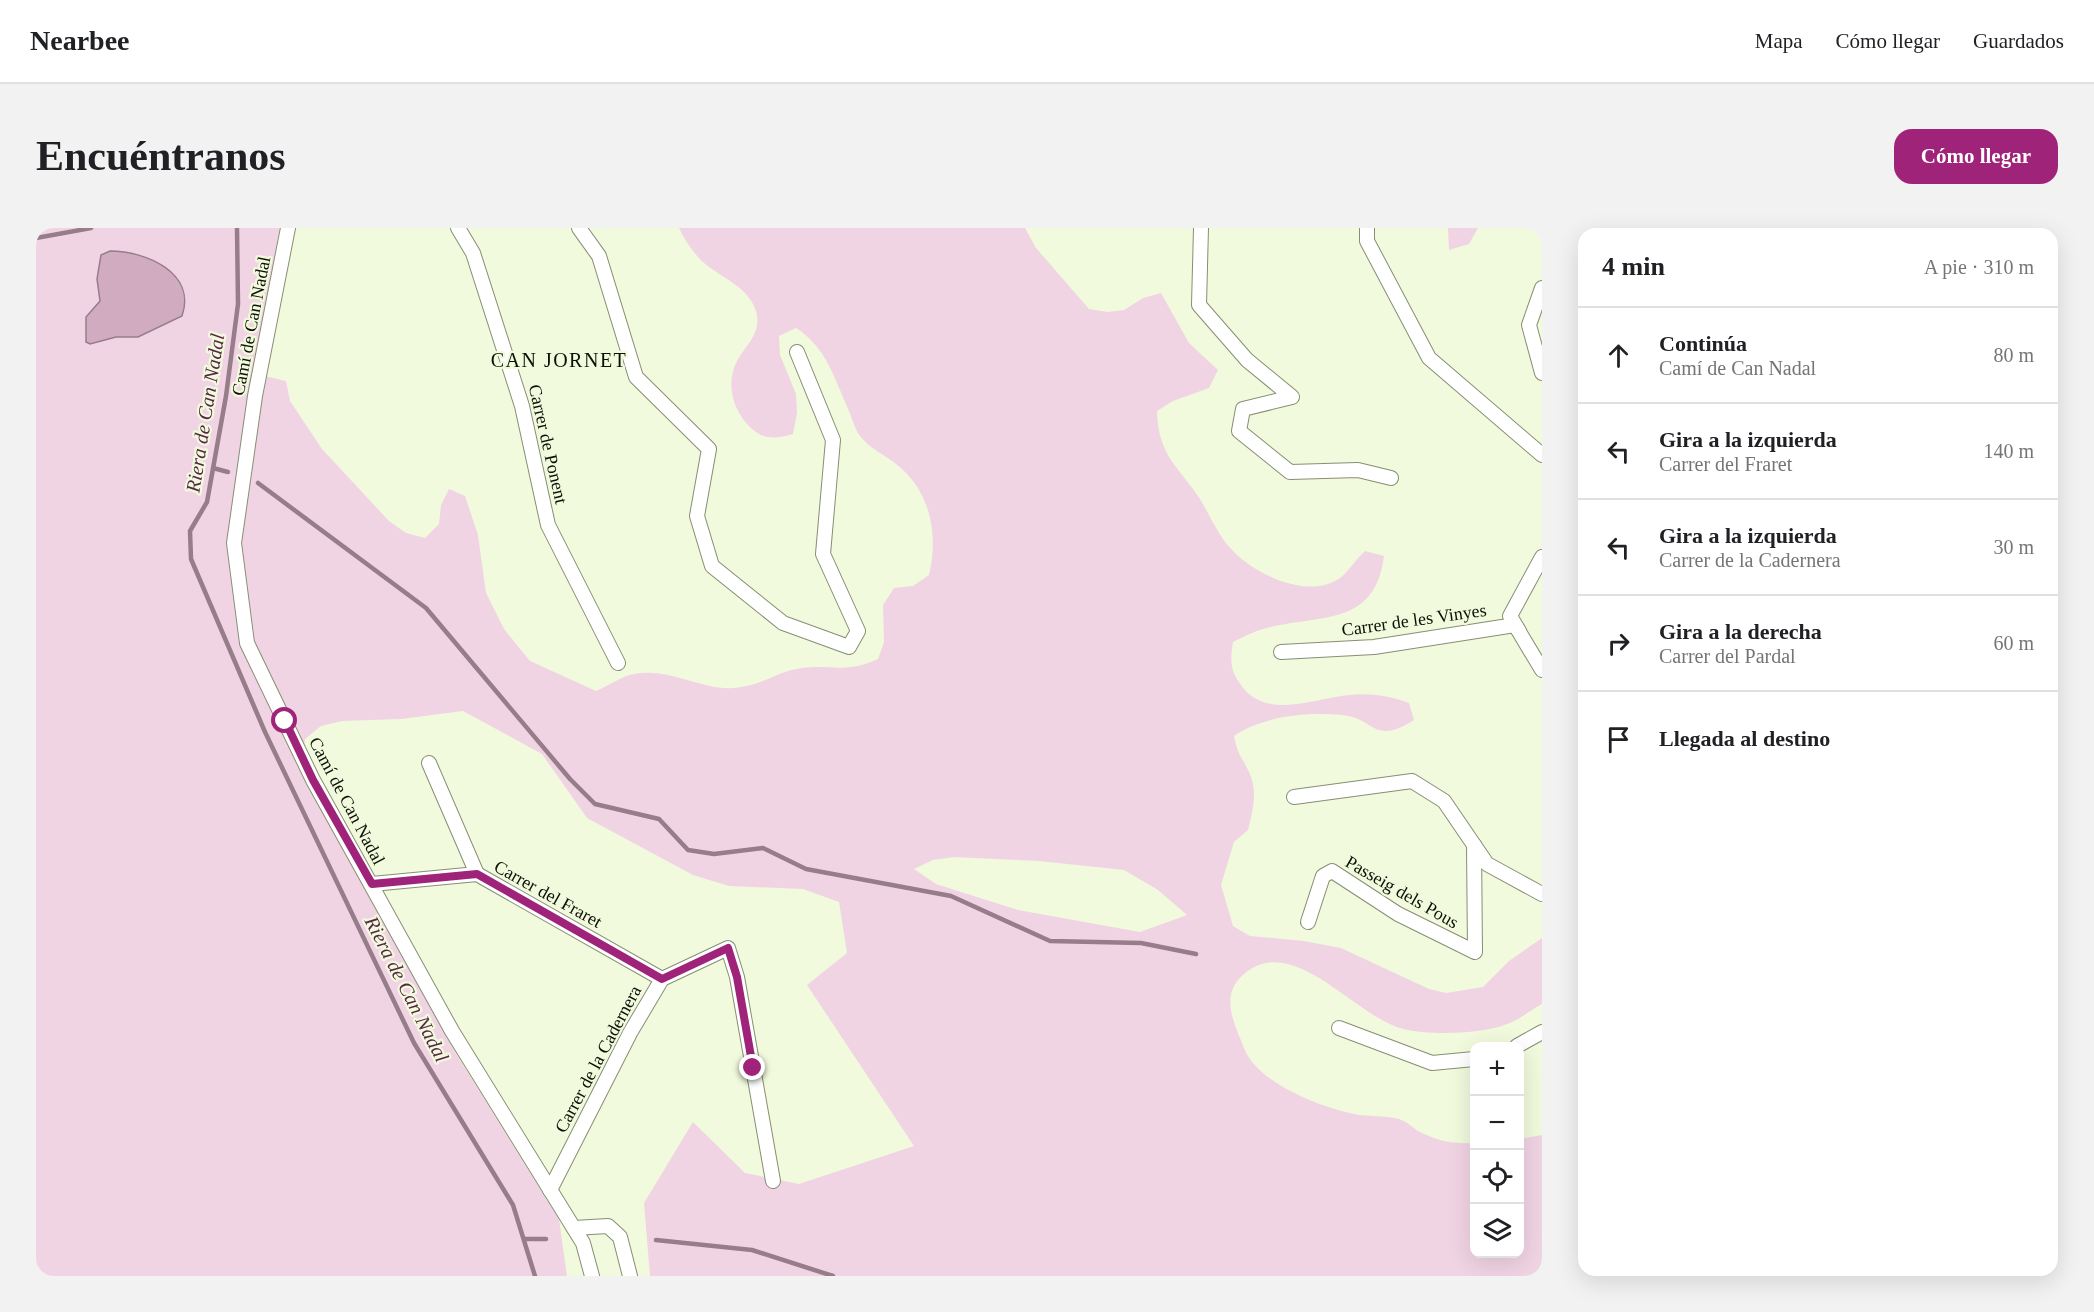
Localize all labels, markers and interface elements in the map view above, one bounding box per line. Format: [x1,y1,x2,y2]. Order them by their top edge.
text: Nearbee [30,25,130,56]
text: Mapa [1755,29,1803,53]
text: Cómo llegar [1836,29,1940,53]
text: Guardados [1973,29,2064,53]
button: Cómo llegar [1894,129,2058,184]
text: Encuéntranos [36,133,286,179]
text: 4 min [1602,252,1665,281]
street label: Camí de Can Nadal [228,255,274,397]
text: A pie · 310 m [1924,256,2034,278]
text: Continúa [1659,331,1747,356]
water label: Riera de Can Nadal [181,332,228,495]
icon: ahead [1602,339,1635,372]
text: 80 m [1993,344,2034,366]
district label: CAN JORNET [491,349,627,371]
text: Camí de Can Nadal [1659,357,1816,379]
street label: Carrer de Ponent [525,382,571,506]
text: Gira a la izquierda [1659,427,1837,452]
icon: left [1602,435,1635,468]
text: 140 m [1983,440,2034,462]
text: Carrer del Fraret [1659,453,1792,475]
text: Gira a la izquierda [1659,523,1837,548]
icon: left [1602,531,1635,564]
text: 30 m [1993,536,2034,558]
text: Carrer de la Cadernera [1659,549,1841,571]
street label: Carrer de les Vinyes [1340,600,1488,640]
text: Gira a la derecha [1659,619,1822,644]
icon: right [1602,627,1635,660]
text: 60 m [1993,632,2034,654]
text: Carrer del Pardal [1659,645,1796,667]
route start [271,707,297,733]
icon: arrive [1602,723,1635,756]
text: Llegada al destino [1659,726,1830,751]
street label: Camí de Can Nadal [305,734,389,868]
street label: Passeig dels Pous [1342,852,1462,932]
street label: Carrer del Fraret [491,856,605,932]
water label: Riera de Can Nadal [360,912,453,1066]
street label: Carrer de la Cadernera [551,982,645,1136]
map controls [1470,1042,1524,1258]
button: + [1470,1042,1524,1096]
route end [739,1054,765,1080]
button: − [1470,1096,1524,1150]
button: locate [1470,1150,1524,1204]
button: layers [1470,1204,1524,1258]

